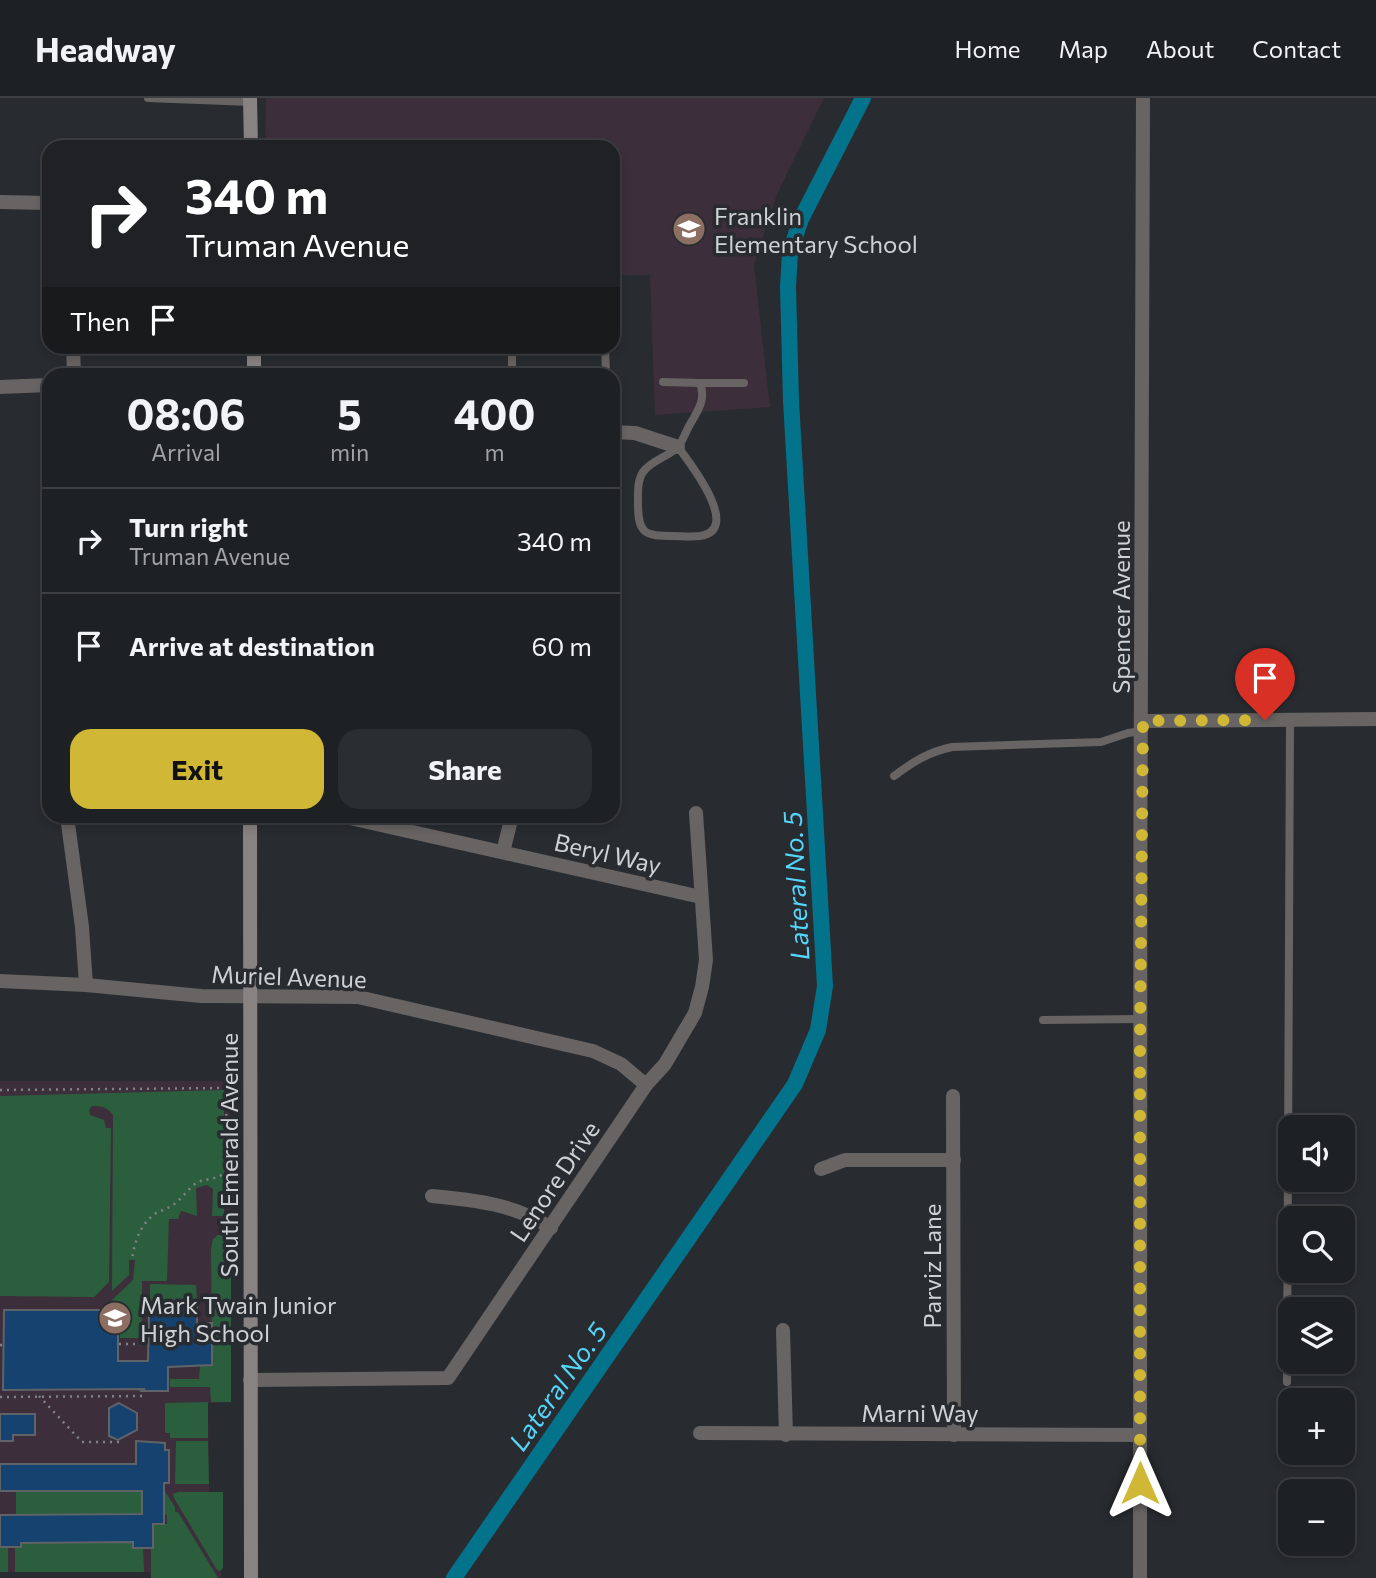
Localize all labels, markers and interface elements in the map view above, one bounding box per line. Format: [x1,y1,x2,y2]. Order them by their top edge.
text: Headway [35,28,176,69]
text: Home [955,34,1021,63]
text: Map [1059,34,1108,63]
text: About [1146,34,1214,63]
text: Contact [1252,34,1341,63]
text: 340 m [185,164,328,224]
icon: right [70,168,161,259]
place label: Franklin Elementary School [714,201,918,258]
school or university icon: Franklin Elementary School [670,210,708,248]
text: Truman Avenue [185,224,409,264]
icon: arrive [144,301,182,339]
text: Then [70,305,130,336]
text: 08:06 [127,387,245,439]
text: 5 [337,387,362,439]
text: 400 [454,387,535,439]
text: Arrival [151,438,221,466]
text: min [330,438,369,466]
text: m [485,438,505,466]
text: Turn right [129,511,248,542]
street label: Spencer Avenue [1106,520,1135,694]
icon: right [70,522,108,560]
text: 340 m [517,525,592,556]
text: Truman Avenue [129,542,290,570]
icon: arrive [70,627,108,665]
text: Arrive at destination [129,630,375,661]
text: 60 m [532,630,592,661]
pin [1235,648,1295,720]
icon: arrive [1246,659,1284,697]
button: Exit [70,729,324,809]
button: Share [338,729,592,809]
water label: Lateral No. 5 [776,811,814,961]
street label: Beryl Way [552,827,664,879]
street label: Muriel Avenue [211,959,367,993]
street label: South Emerald Avenue [214,1033,243,1277]
street label: Lenore Drive [503,1115,605,1247]
map controls [1278,1115,1355,1556]
button: sound [1278,1115,1355,1192]
street label: Parviz Lane [917,1204,946,1328]
button: search [1278,1206,1355,1283]
place label: Mark Twain Junior High School [140,1290,337,1347]
button: layers [1278,1297,1355,1374]
school or university icon: Mark Twain Junior High School [96,1299,134,1337]
water label: Lateral No. 5 [502,1316,612,1456]
button: + [1278,1388,1355,1465]
street label: Marni Way [861,1398,979,1427]
position arrow [1103,1446,1177,1520]
button: − [1278,1479,1355,1556]

